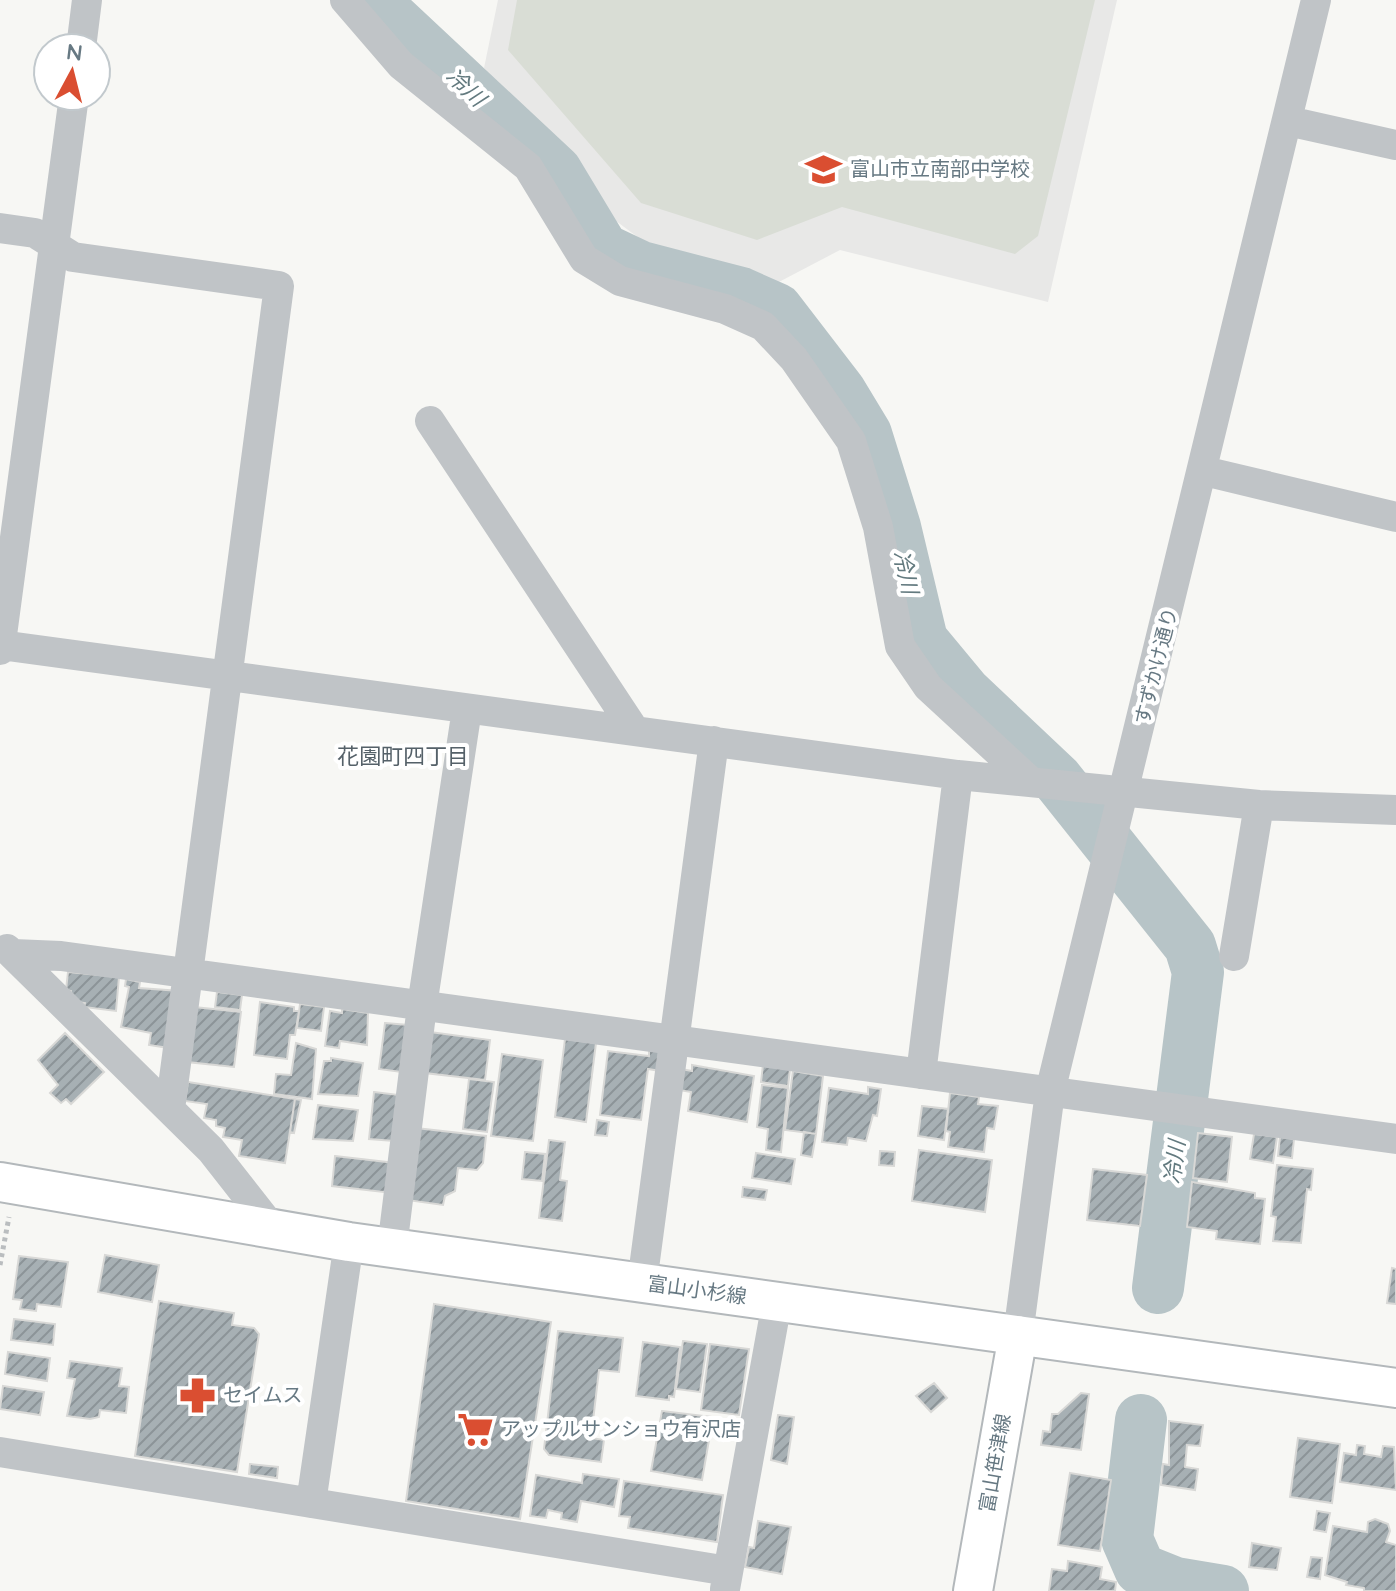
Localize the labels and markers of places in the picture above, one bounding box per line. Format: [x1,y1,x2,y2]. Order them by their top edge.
school or university icon: 富山市立南部中学校 [805,150,843,188]
place label: 富山市立南部中学校 [850,156,1030,181]
pharmacy icon: セイムス [178,1376,216,1414]
place label: セイムス [223,1382,303,1407]
supermarket icon: アップルサンショウ有沢店 [456,1410,494,1448]
place label: アップルサンショウ有沢店 [501,1416,741,1441]

